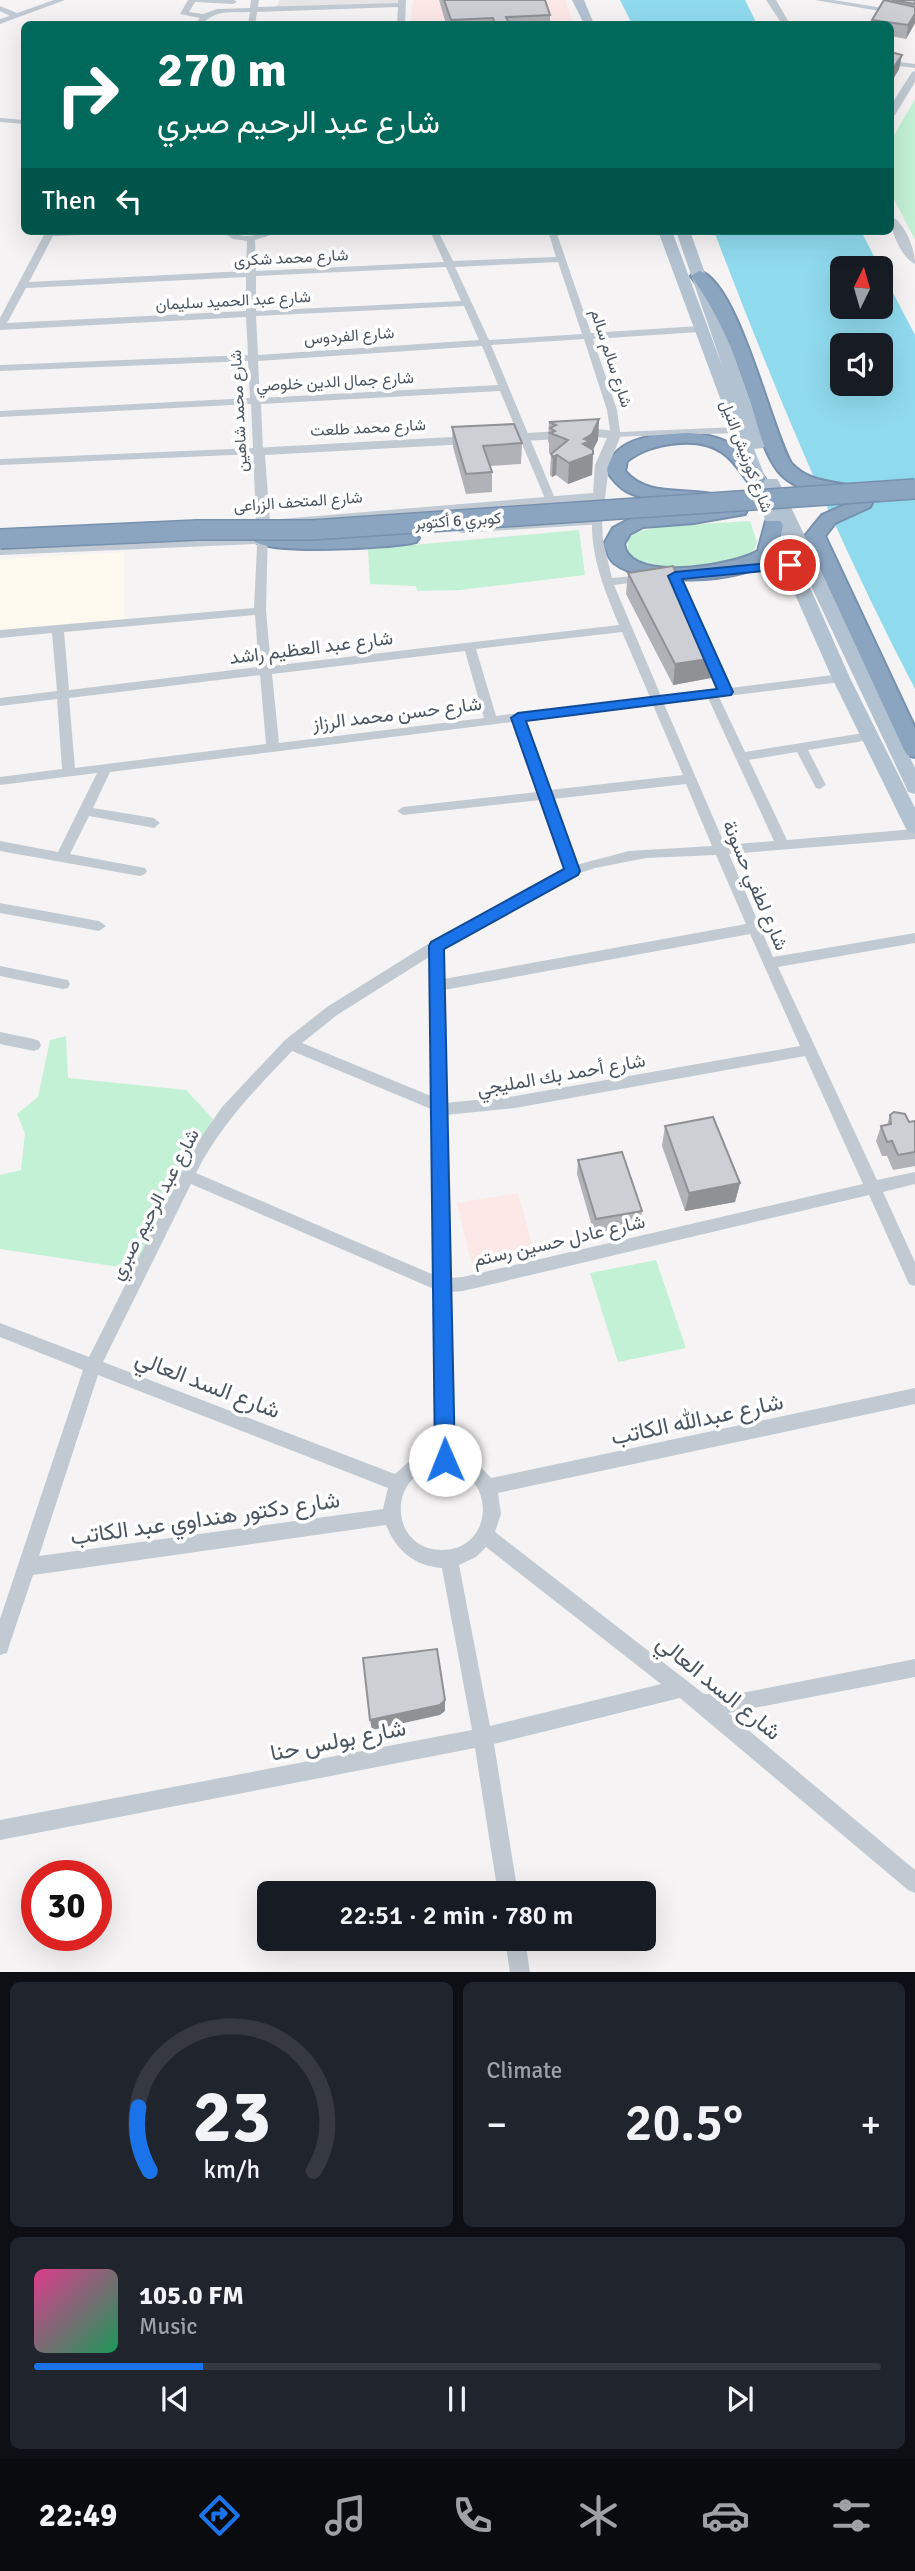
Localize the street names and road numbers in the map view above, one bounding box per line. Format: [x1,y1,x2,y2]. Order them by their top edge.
street label: شارع محمد شكرى [233,245,349,272]
street label: شارع عبد الحميد سليمان [155,287,311,316]
street label: شارع سالم سالم [585,307,636,410]
street label: شارع الفردوس [303,323,395,350]
street label: شارع محمد شاهين [226,349,253,472]
street label: شارع جمال الدين خلوصي [256,368,414,399]
street label: شارع كورنيش النيل [715,397,777,516]
street label: شارع محمد طلعت [310,415,426,442]
street label: شارع المتحف الزراعى [233,488,363,517]
street label: كوبري 6 أكتوبر [413,508,502,537]
street label: شارع عبد العظيم راشد [228,626,394,670]
street label: شارع حسن محمد الرزاز [310,692,483,736]
street label: شارع لطفي حسونة [714,817,793,955]
street label: شارع أحمد بك المليجي [475,1048,648,1105]
street label: شارع عبد الرحيم صبري [105,1125,208,1286]
street label: شارع عادل حسين رستم [471,1210,648,1272]
street label: شارع السد العالي [130,1344,284,1429]
street label: شارع عبدالله الكاتب [608,1387,786,1453]
street label: شارع دكتور هنداوي عبد الكاتب [68,1485,342,1556]
street label: شارع السد العالي [648,1628,787,1750]
street label: شارع بولس حنا [268,1713,409,1769]

